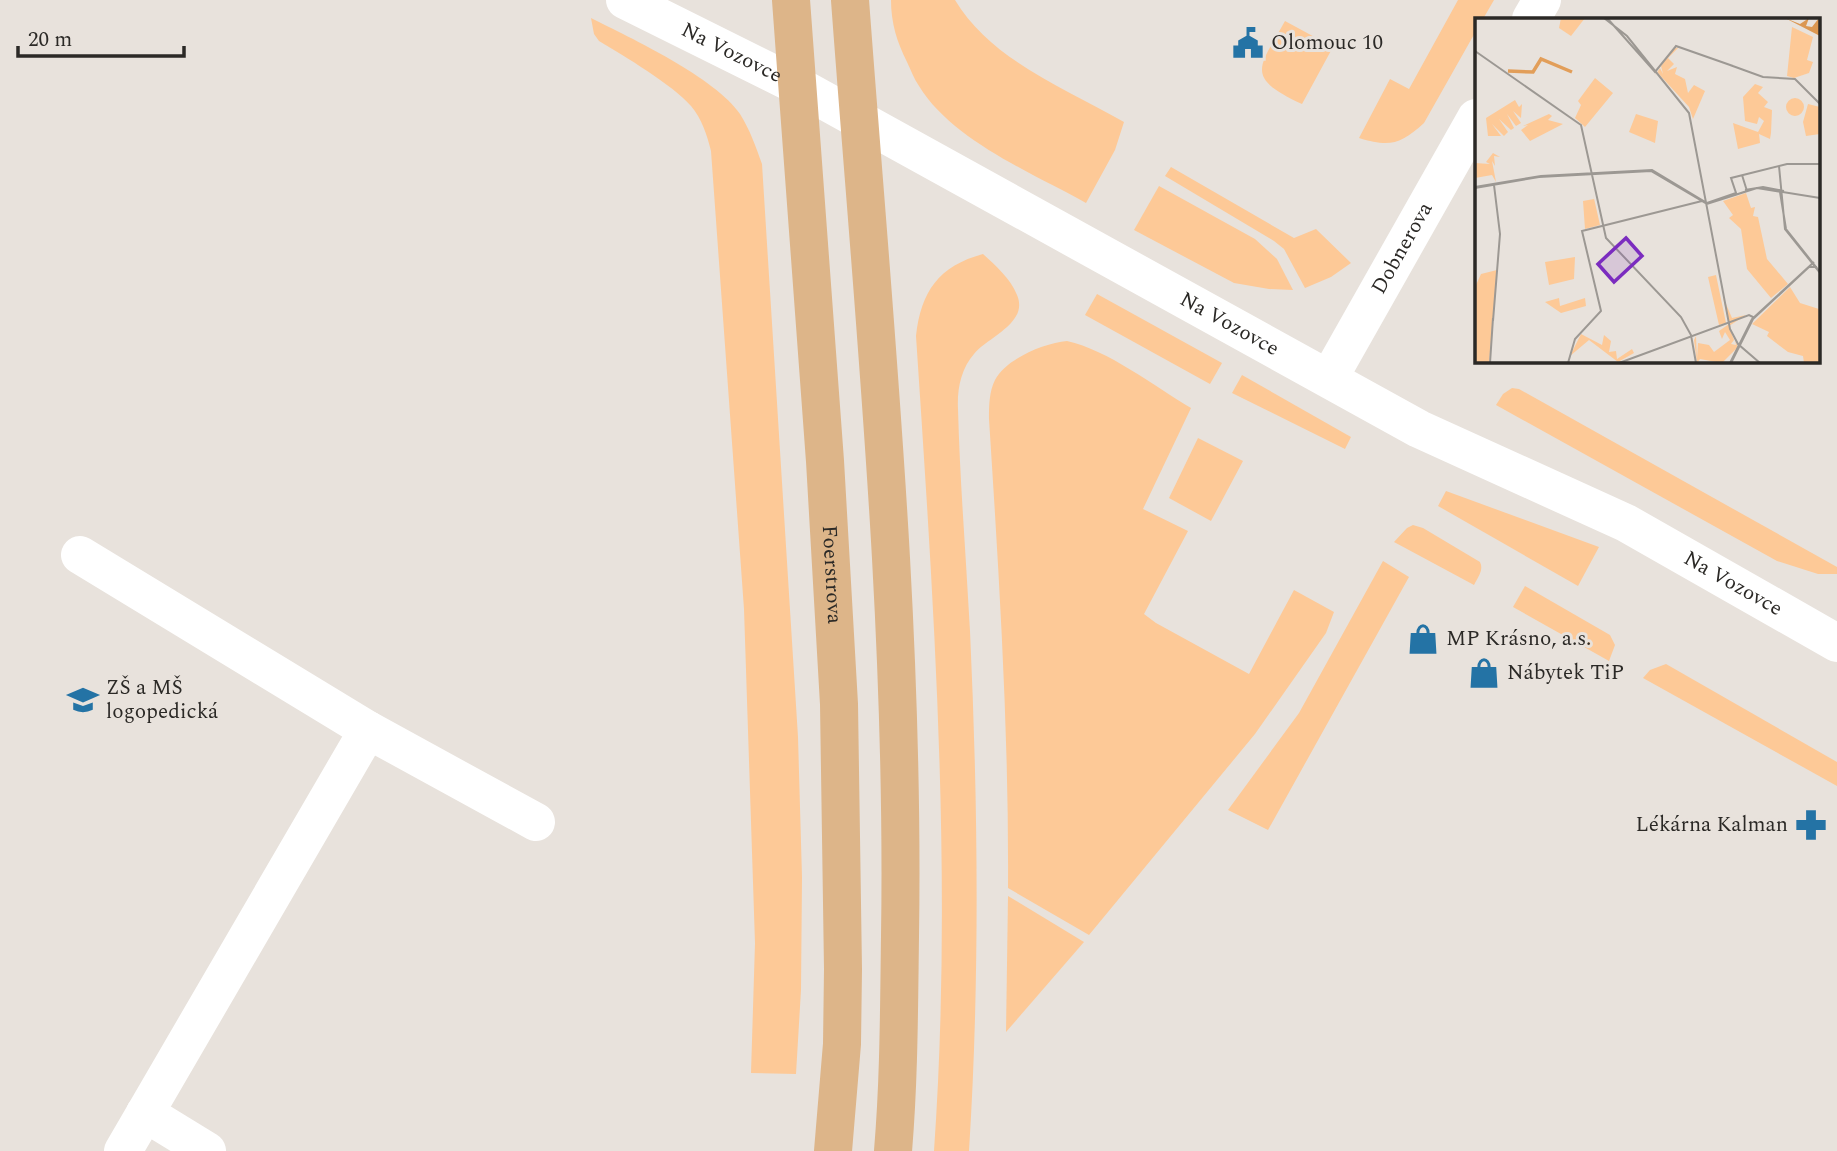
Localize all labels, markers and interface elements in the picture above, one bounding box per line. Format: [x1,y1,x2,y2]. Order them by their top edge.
scale bar [18,14,184,58]
street label: Na Vozovce [675,14,788,92]
inset map [1475,18,1820,362]
text: 20 m [28,24,72,56]
public building icon: Olomouc 10 [1231,26,1265,60]
place label: Olomouc 10 [1271,27,1383,59]
street label: Dobnerova [1363,196,1442,300]
street label: Na Vozovce [1174,284,1285,365]
street label: Foerstrova [813,524,850,626]
street label: Na Vozovce [1678,543,1788,625]
shop icon: MP Krásno, a.s. [1406,622,1440,656]
place label: MP Krásno, a.s. [1446,623,1591,655]
shop icon: Nábytek TiP [1467,656,1501,690]
place label: Nábytek TiP [1507,657,1624,689]
place label: ZŠ a MŠ logopedická [106,672,219,728]
school or university icon: ZŠ a MŠ logopedická [66,683,100,717]
pharmacy icon: Lékárna Kalman [1794,808,1828,842]
place label: Lékárna Kalman [1635,809,1788,841]

